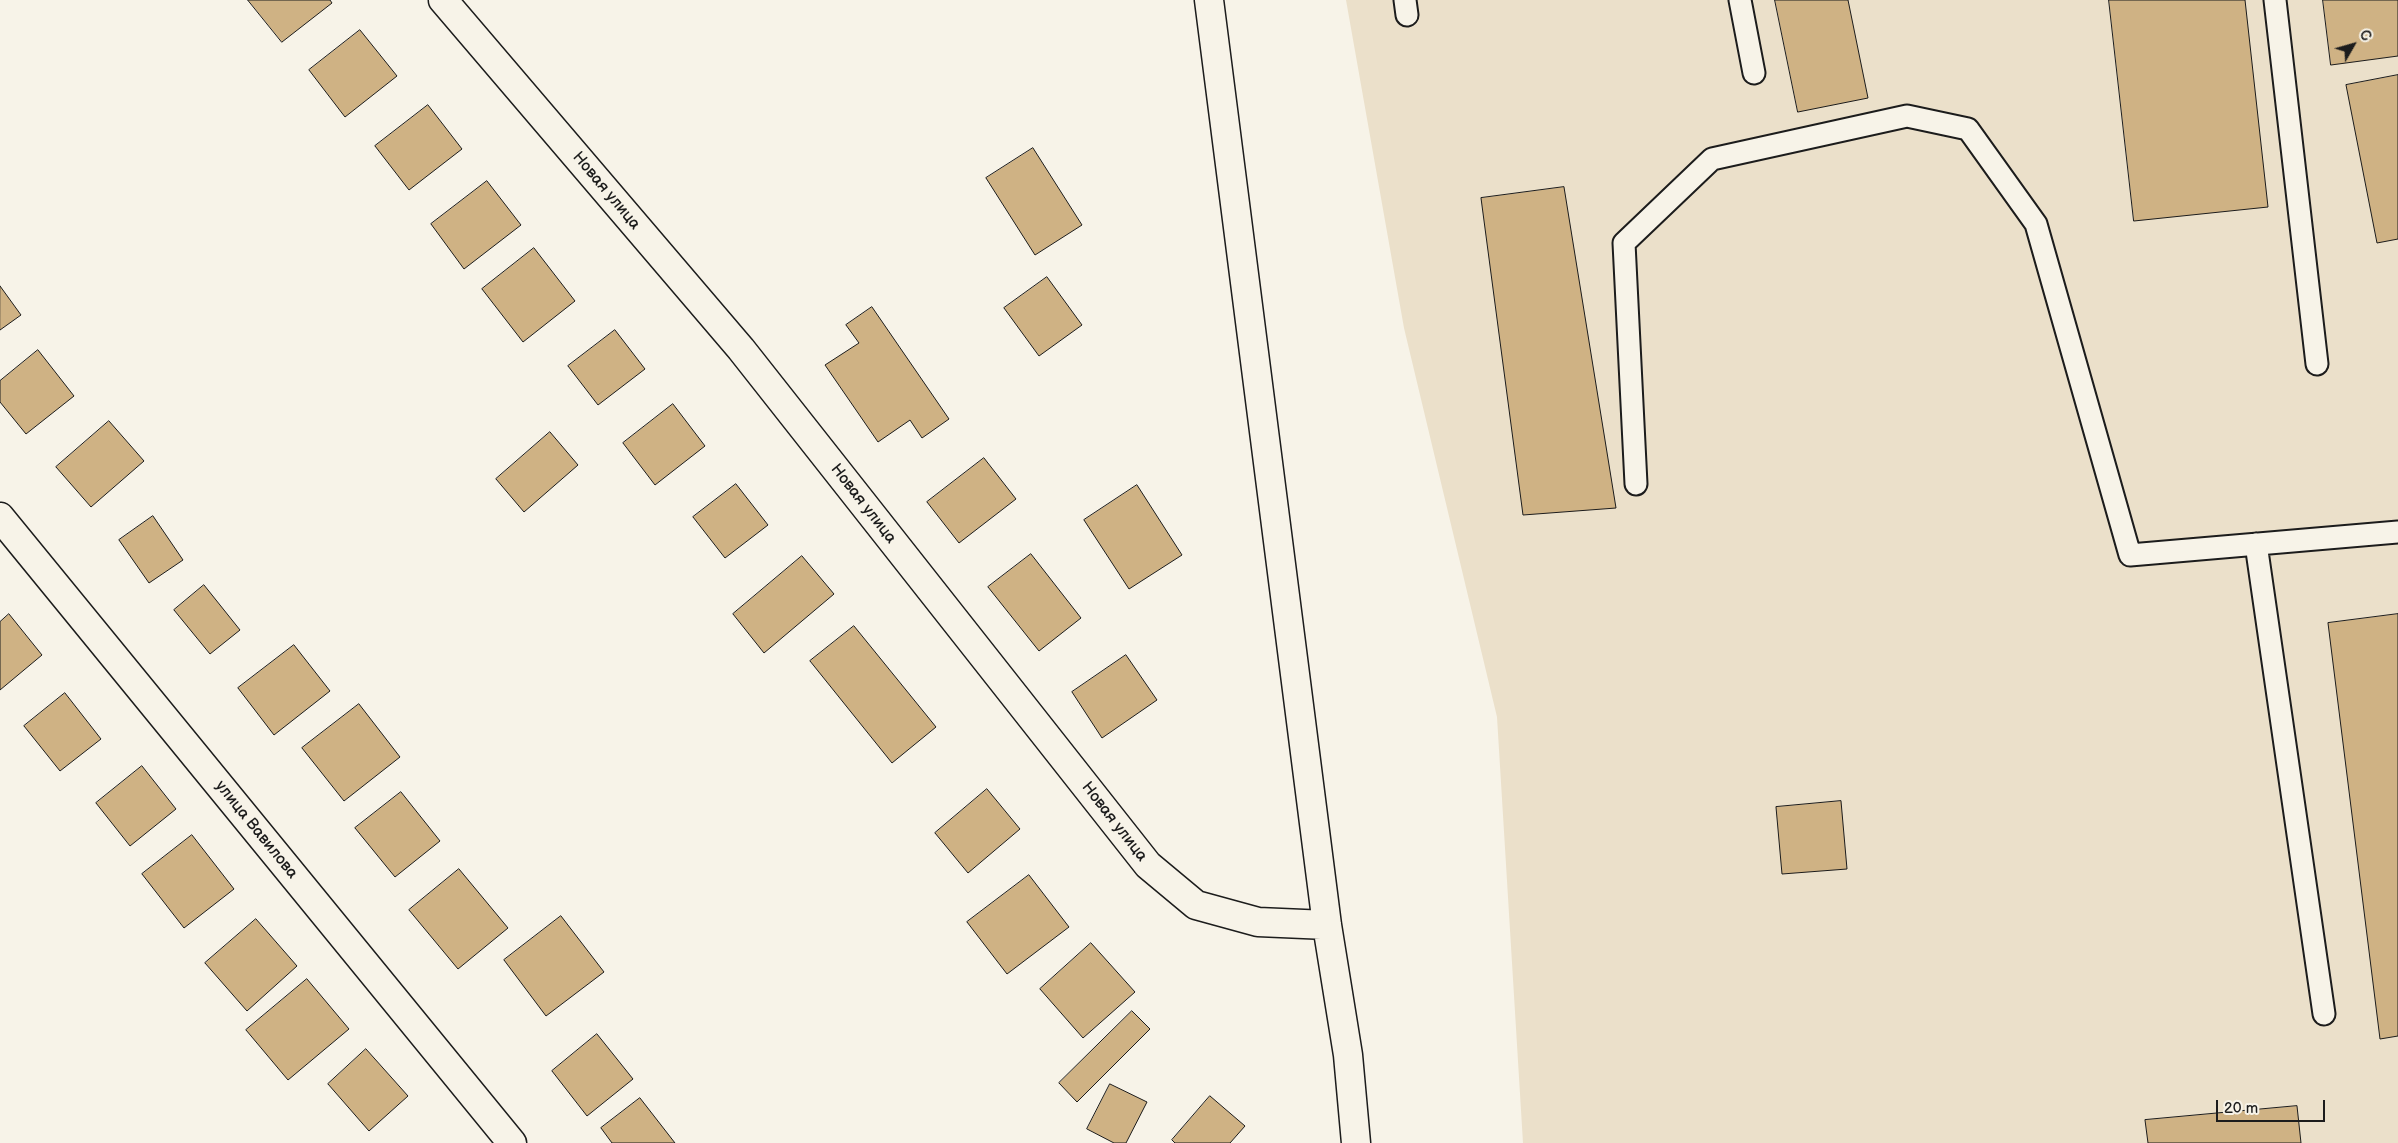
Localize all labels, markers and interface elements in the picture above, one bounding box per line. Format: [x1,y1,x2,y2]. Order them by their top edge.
north arrow [2328,20,2378,70]
text: С [2356,26,2375,45]
street label: Новая улица [568,148,644,234]
street label: Новая улица [826,460,900,548]
street label: улица Вавилова [211,777,301,883]
street label: Новая улица [1077,778,1151,866]
scale bar [2218,1090,2327,1122]
text: 20 m [2224,1099,2258,1118]

